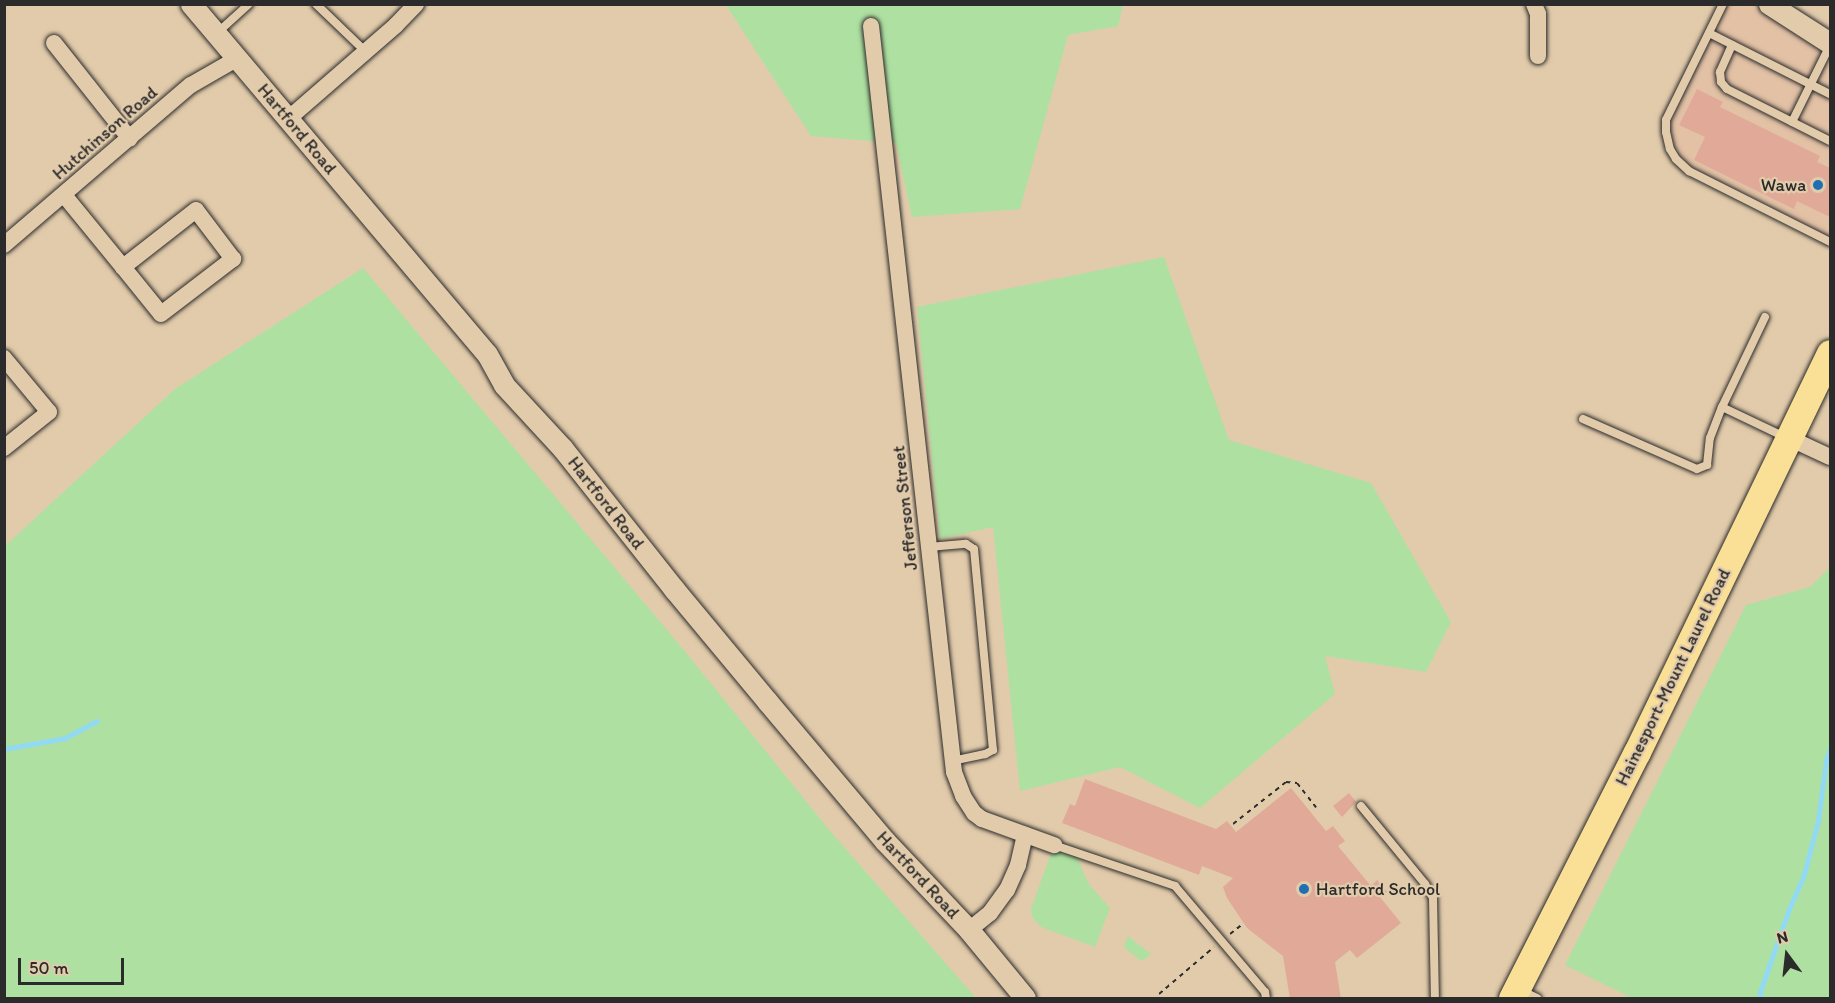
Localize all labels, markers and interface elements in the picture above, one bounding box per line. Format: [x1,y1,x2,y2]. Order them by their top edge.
street label: Hartford Road [253,79,341,179]
street label: Hutchinson Road [48,82,162,184]
place label: Wawa [1761,174,1806,196]
marker: Wawa [1811,178,1825,192]
street label: Jefferson Street [888,445,922,571]
street label: Hartford Road [563,453,649,553]
street label: Hainesport-Mount Laurel Road [1611,565,1735,789]
street label: Hartford Road [872,827,964,923]
place label: Hartford School [1316,878,1440,900]
marker: Hartford School [1297,882,1311,896]
north arrow [1757,925,1817,985]
text: N [1775,927,1790,948]
scale bar [21,946,128,984]
text: 50 m [29,957,69,979]

